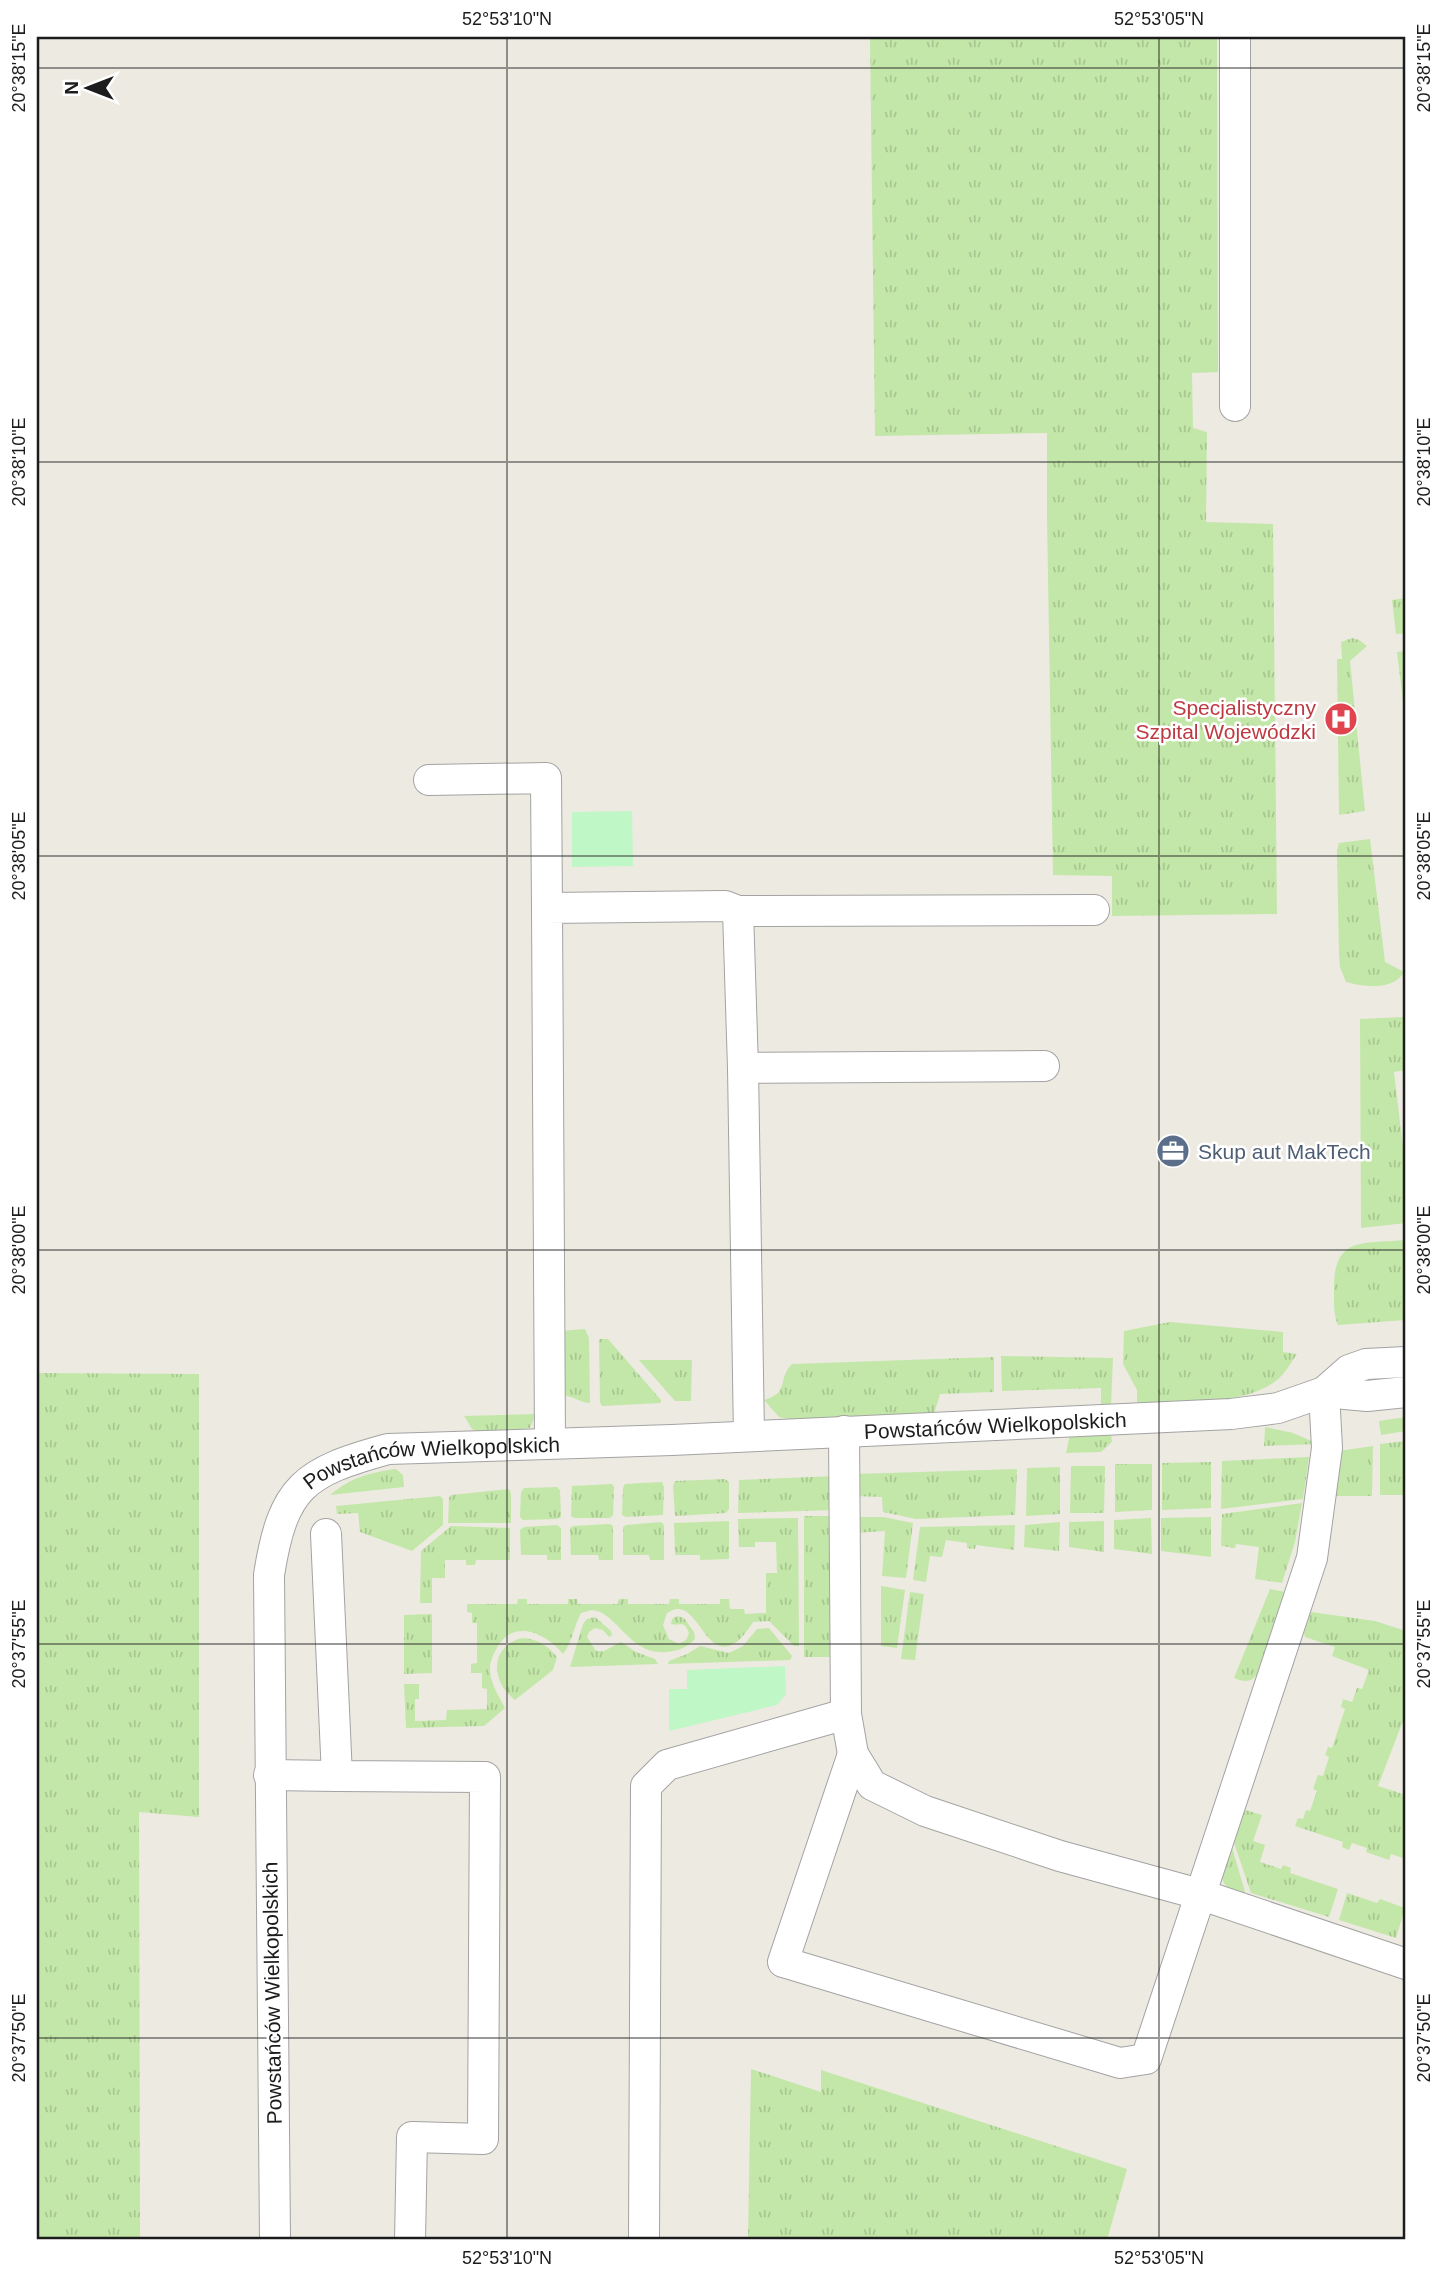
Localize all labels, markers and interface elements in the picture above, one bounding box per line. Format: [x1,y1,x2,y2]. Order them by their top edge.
text: 52°53'10"N [462,9,552,29]
text: 52°53'05"N [1114,9,1204,29]
text: 20°38'15"E [9,23,29,113]
text: 20°38'15"E [1414,23,1434,113]
north arrow [52,52,122,122]
text: N [61,81,82,95]
text: 20°38'10"E [9,417,29,507]
text: 20°38'10"E [1414,417,1434,507]
place label: Specjalistyczny Szpital Wojewódzki [1135,696,1316,743]
hospital icon: Specjalistyczny Szpital Wojewódzki [1322,700,1360,738]
text: 20°38'05"E [9,811,29,901]
text: 20°38'05"E [1414,811,1434,901]
office icon: Skup aut MakTech [1154,1132,1192,1170]
place label: Skup aut MakTech [1198,1140,1371,1163]
text: 20°38'00"E [9,1205,29,1295]
text: 20°38'00"E [1414,1205,1434,1295]
street label: Powstańców Wielkopolskich [863,1407,1127,1443]
street label: Powstańców Wielkopolskich [298,1432,560,1493]
text: 20°37'55"E [9,1599,29,1689]
text: 20°37'55"E [1414,1599,1434,1689]
street label: Powstańców Wielkopolskich [258,1862,286,2124]
text: 20°37'50"E [9,1993,29,2083]
text: 20°37'50"E [1414,1993,1434,2083]
text: 52°53'10"N [462,2248,552,2268]
text: 52°53'05"N [1114,2248,1204,2268]

